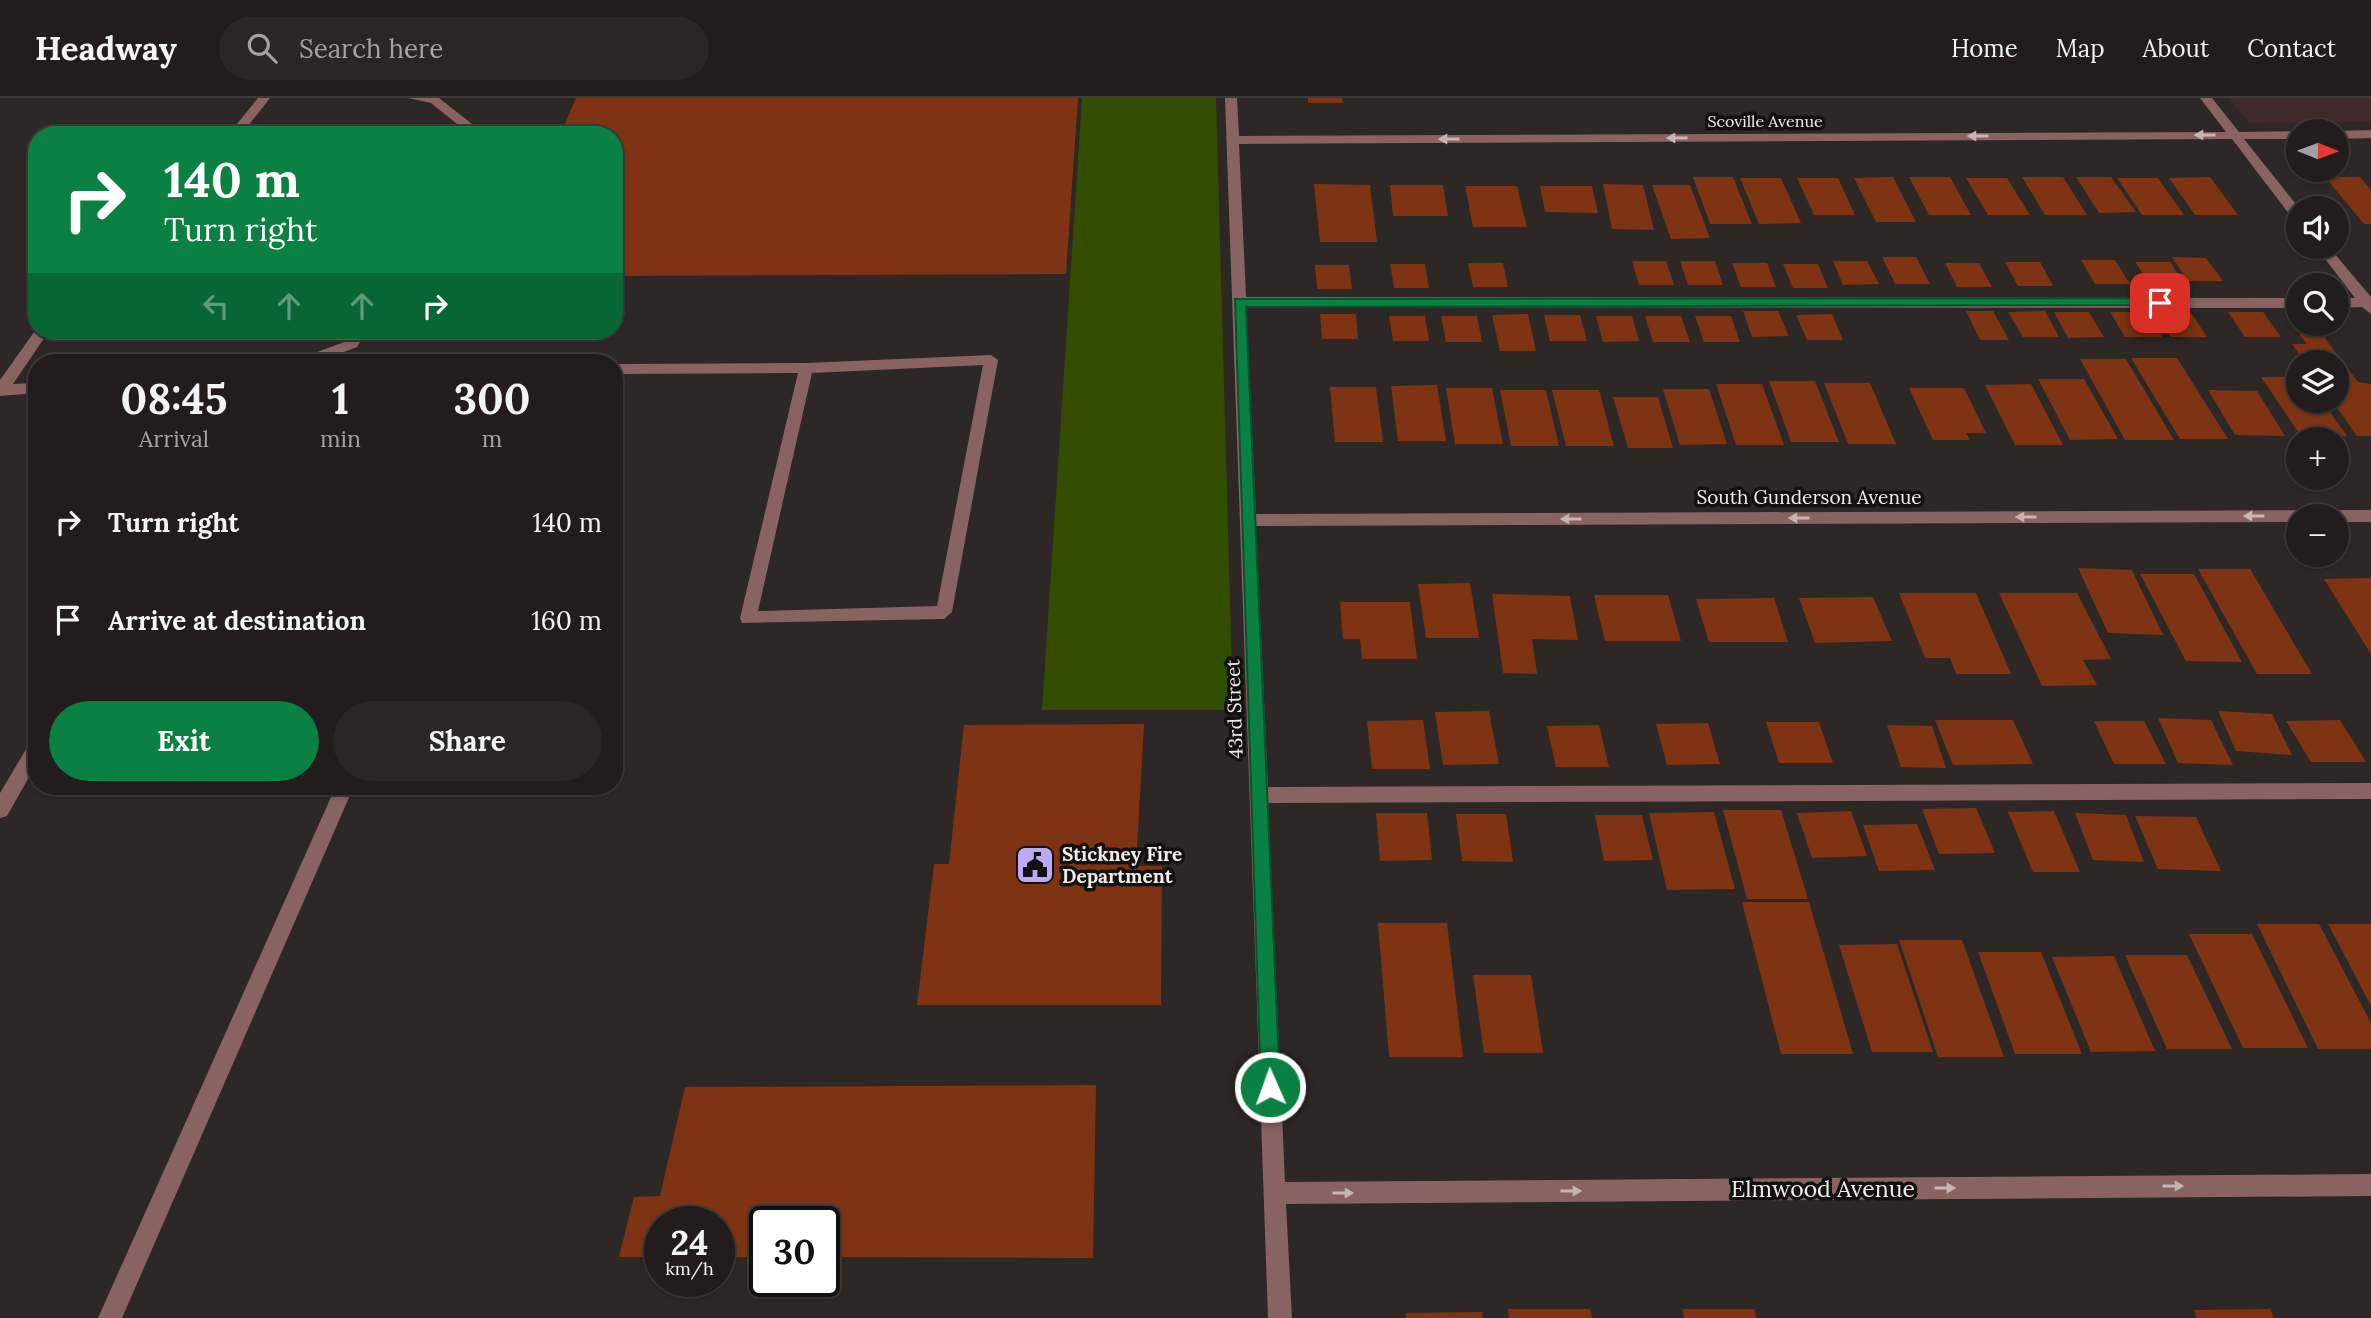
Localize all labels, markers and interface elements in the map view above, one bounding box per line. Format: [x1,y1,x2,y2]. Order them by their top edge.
search box [219,17,709,80]
text: Headway [35,27,177,69]
icon: search [243,29,281,67]
text: Search here [299,32,443,65]
text: Home [1951,33,2018,64]
text: Map [2056,33,2105,64]
text: About [2143,33,2209,64]
text: Contact [2247,33,2336,64]
street label: Scoville Avenue [1707,111,1823,131]
north arrow [2286,119,2348,182]
map controls [2286,119,2349,567]
one-way arrow [2194,129,2216,141]
one-way arrow [1966,130,1988,142]
one-way arrow [1665,132,1687,144]
one-way arrow [1438,133,1460,145]
text: 140 m [164,148,300,210]
icon: right [49,154,140,245]
button: sound [2286,196,2349,259]
text: Turn right [164,209,317,250]
pin [2130,273,2190,333]
button: search [2286,273,2349,336]
icon: arrive [2141,284,2179,322]
icon: left [197,287,235,325]
icon: ahead [270,287,308,325]
icon: ahead [343,287,381,325]
icon: right [416,287,454,325]
button: layers [2286,350,2349,413]
text: 08:45 [121,372,227,426]
text: 1 [332,372,349,426]
text: 300 [453,372,530,426]
text: Arrival [139,424,209,453]
text: min [320,424,361,453]
text: m [482,424,502,453]
button: + [2286,427,2349,490]
street label: South Gunderson Avenue [1696,485,1922,509]
icon: right [49,503,87,541]
button: − [2286,504,2349,567]
text: Turn right [108,506,239,539]
text: 140 m [532,506,602,539]
one-way arrow [2243,510,2265,522]
one-way arrow [2015,511,2037,523]
one-way arrow [1788,512,1810,524]
one-way arrow [1560,513,1582,525]
icon: arrive [49,601,87,639]
text: Arrive at destination [108,604,366,637]
text: 160 m [531,604,602,637]
street label: 43rd Street [1220,658,1248,759]
button: Exit [49,701,319,781]
button: Share [333,701,602,781]
place label: Stickney Fire Department [1062,842,1182,888]
public building icon: Stickney Fire Department [1014,844,1056,886]
position arrow [1233,1050,1307,1124]
street label: Elmwood Avenue [1731,1174,1915,1203]
one-way arrow [2162,1181,2184,1192]
one-way arrow [1934,1182,1956,1194]
one-way arrow [1560,1185,1582,1197]
one-way arrow [1332,1187,1354,1199]
speed limit sign: 30 [749,1206,840,1297]
text: 24 [671,1220,708,1265]
text: km/h [665,1257,714,1280]

